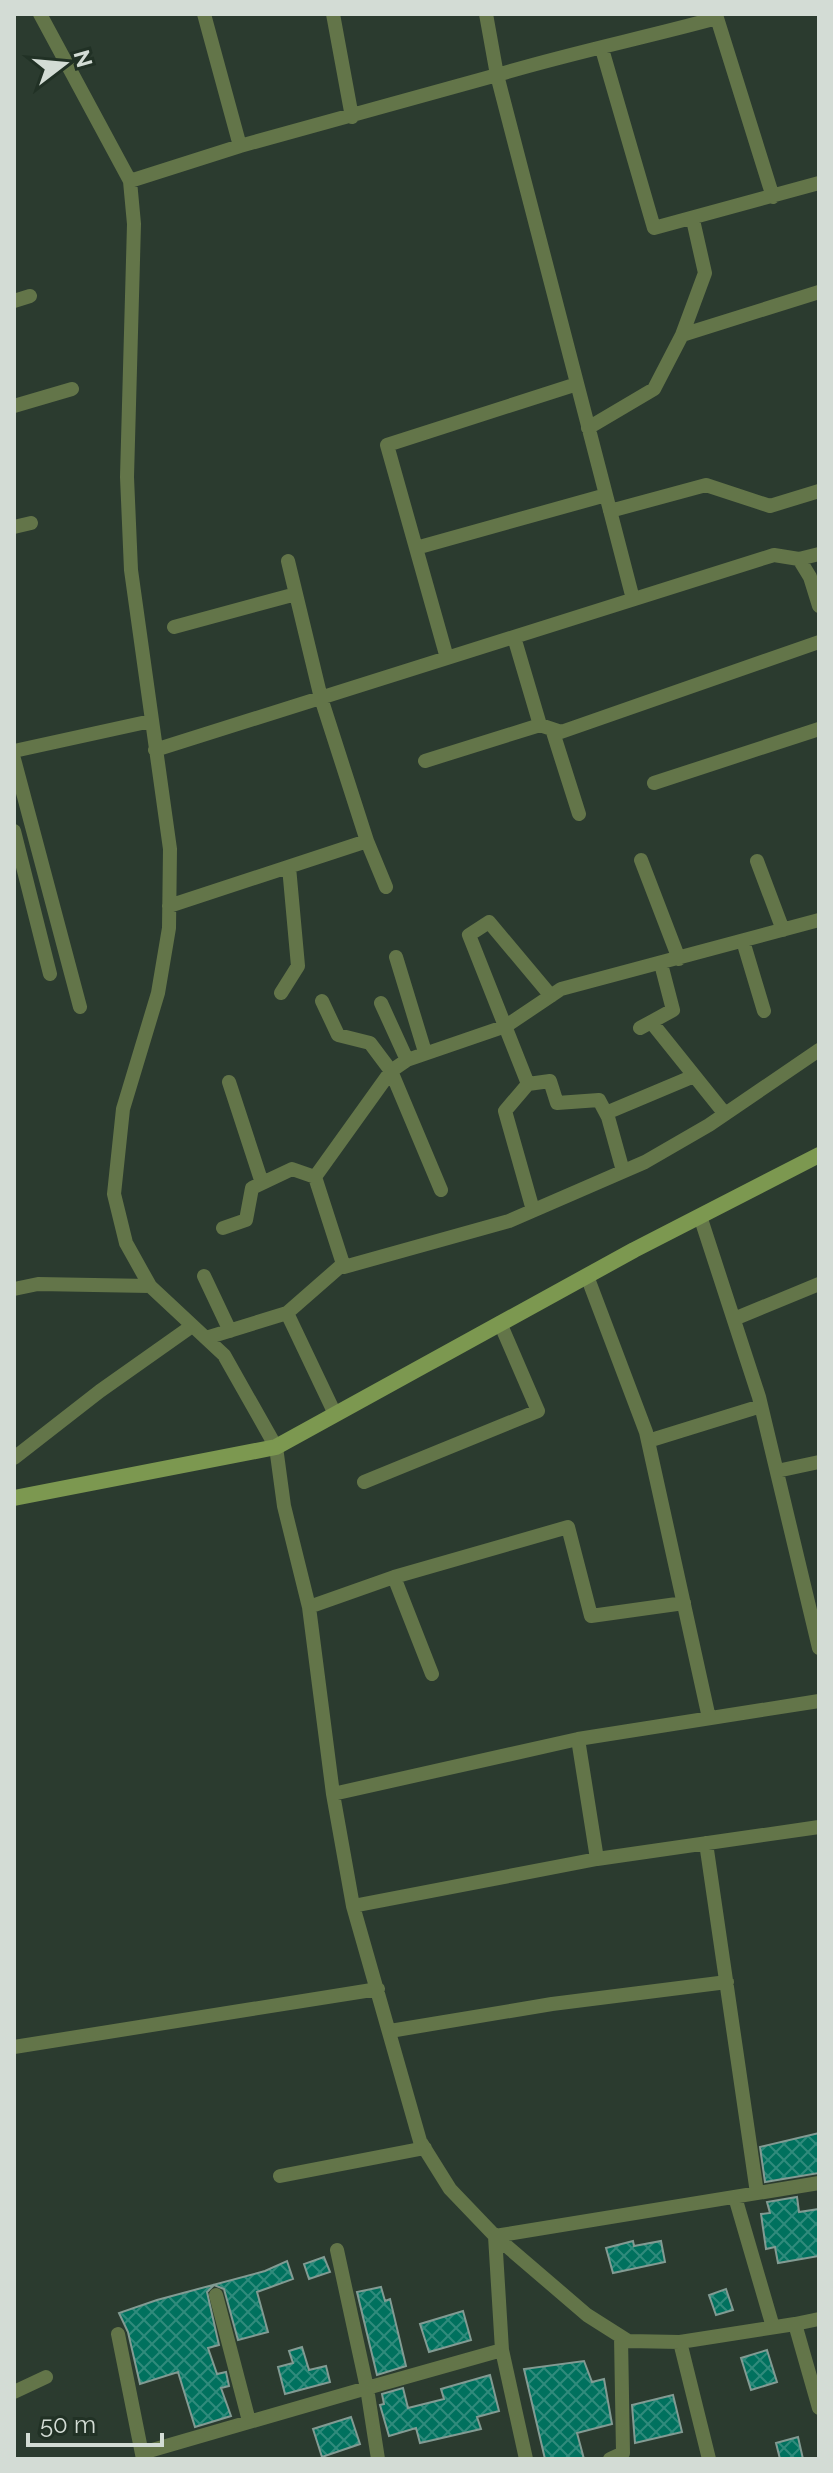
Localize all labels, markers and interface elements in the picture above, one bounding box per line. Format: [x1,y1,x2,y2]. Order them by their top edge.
north arrow [24,24,104,104]
text: N [68,47,98,70]
scale bar [28,2397,162,2447]
text: 50 m [40,2410,96,2439]

